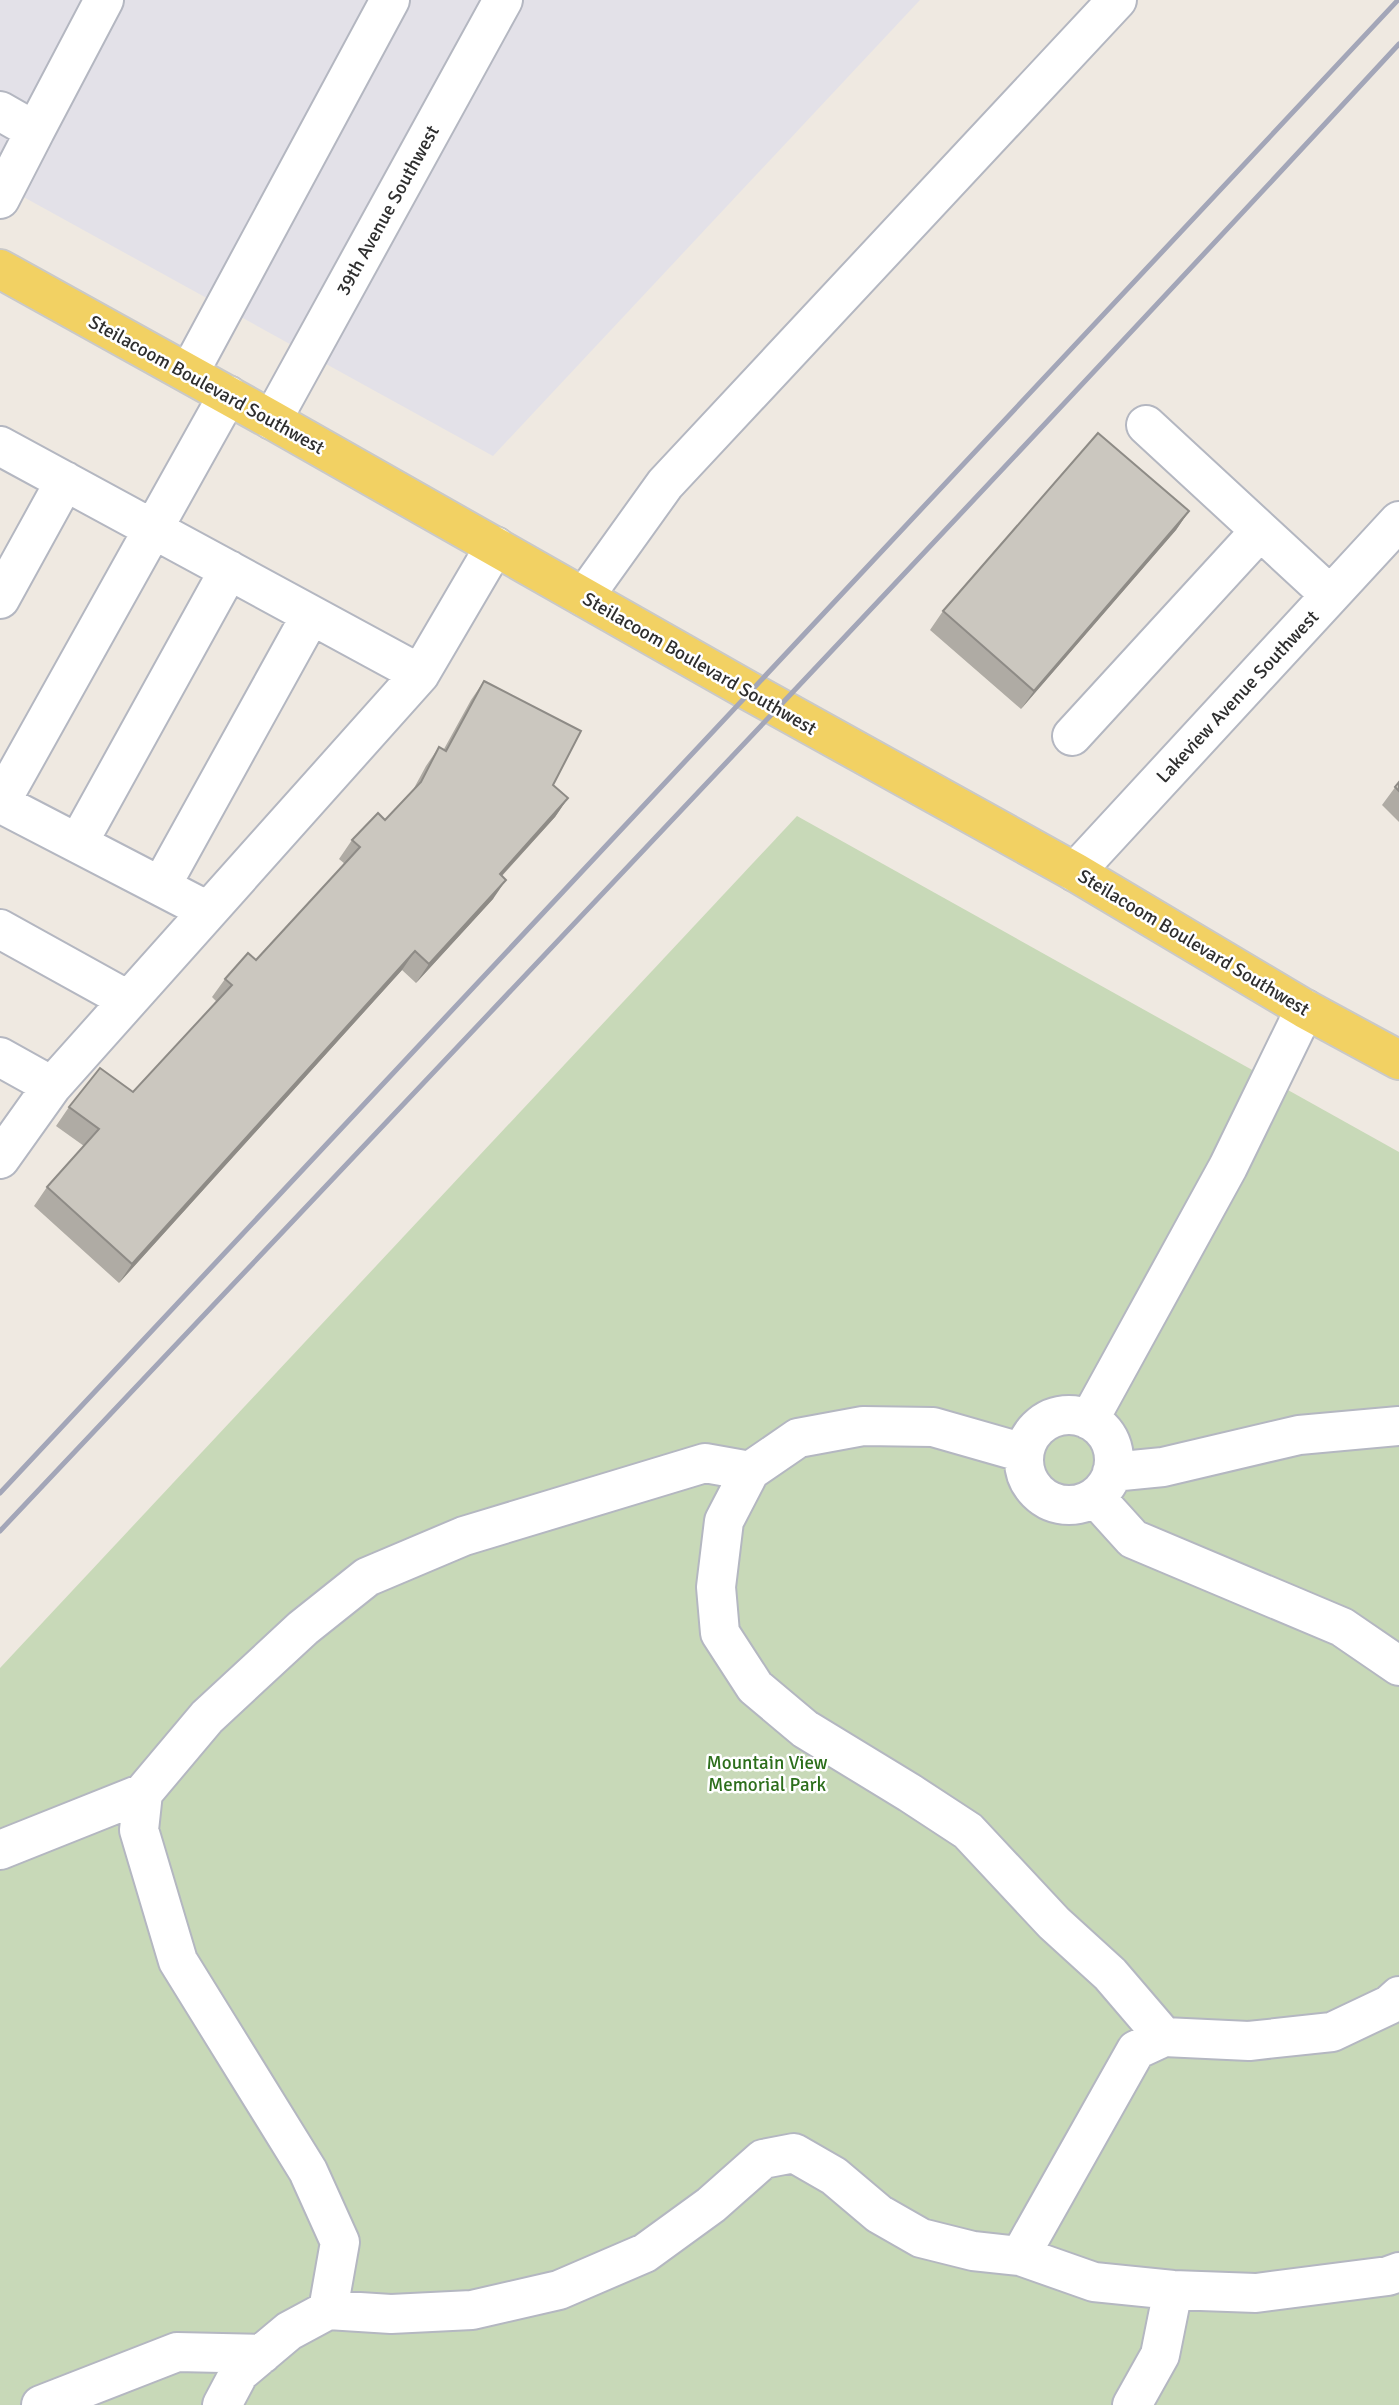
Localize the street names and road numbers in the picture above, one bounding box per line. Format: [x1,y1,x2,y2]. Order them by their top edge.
street label: 39th Avenue Southwest [331,121,445,300]
street label: Steilacoom Boulevard Southwest [84,310,329,460]
street label: Steilacoom Boulevard Southwest [578,587,821,741]
street label: Lakeview Avenue Southwest [1151,605,1324,788]
street label: Steilacoom Boulevard Southwest [1073,864,1314,1022]

